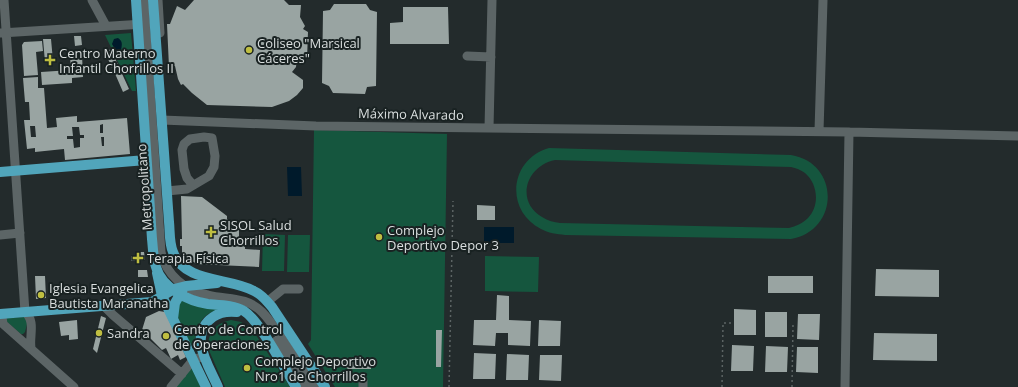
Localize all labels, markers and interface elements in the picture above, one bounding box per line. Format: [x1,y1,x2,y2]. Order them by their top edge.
place label: Coliseo "Marsical Cáceres" [257,34,360,67]
place label: Centro Materno Infantil Chorrillos II [59,44,174,77]
marker: Coliseo "Marsical Cáceres" [244,45,254,55]
marker: Centro Materno Infantil Chorrillos II [44,54,56,66]
street label: Máximo Alvarado [358,104,464,124]
street label: Metropolitano [132,143,156,231]
place label: SISOL Salud Chorrillos [220,216,292,249]
place label: Complejo Deportivo Depor 3 [387,221,499,254]
marker: SISOL Salud Chorrillos [205,226,217,238]
marker: Complejo Deportivo Depor 3 [374,232,384,242]
place label: Terapia Física [147,249,229,267]
marker: Terapia Física [132,252,144,264]
place label: Iglesia Evangelica Bautista Maranatha [49,279,168,312]
marker: Iglesia Evangelica Bautista Maranatha [36,290,46,300]
place label: Centro de Control de Operaciones [174,320,282,353]
place label: Sandra [107,324,150,342]
marker: Sandra [94,328,104,338]
marker: Centro de Control de Operaciones [161,331,171,341]
place label: Complejo Deportivo Nro1 de Chorrillos [255,352,376,385]
marker: Complejo Deportivo Nro1 de Chorrillos [242,363,252,373]

